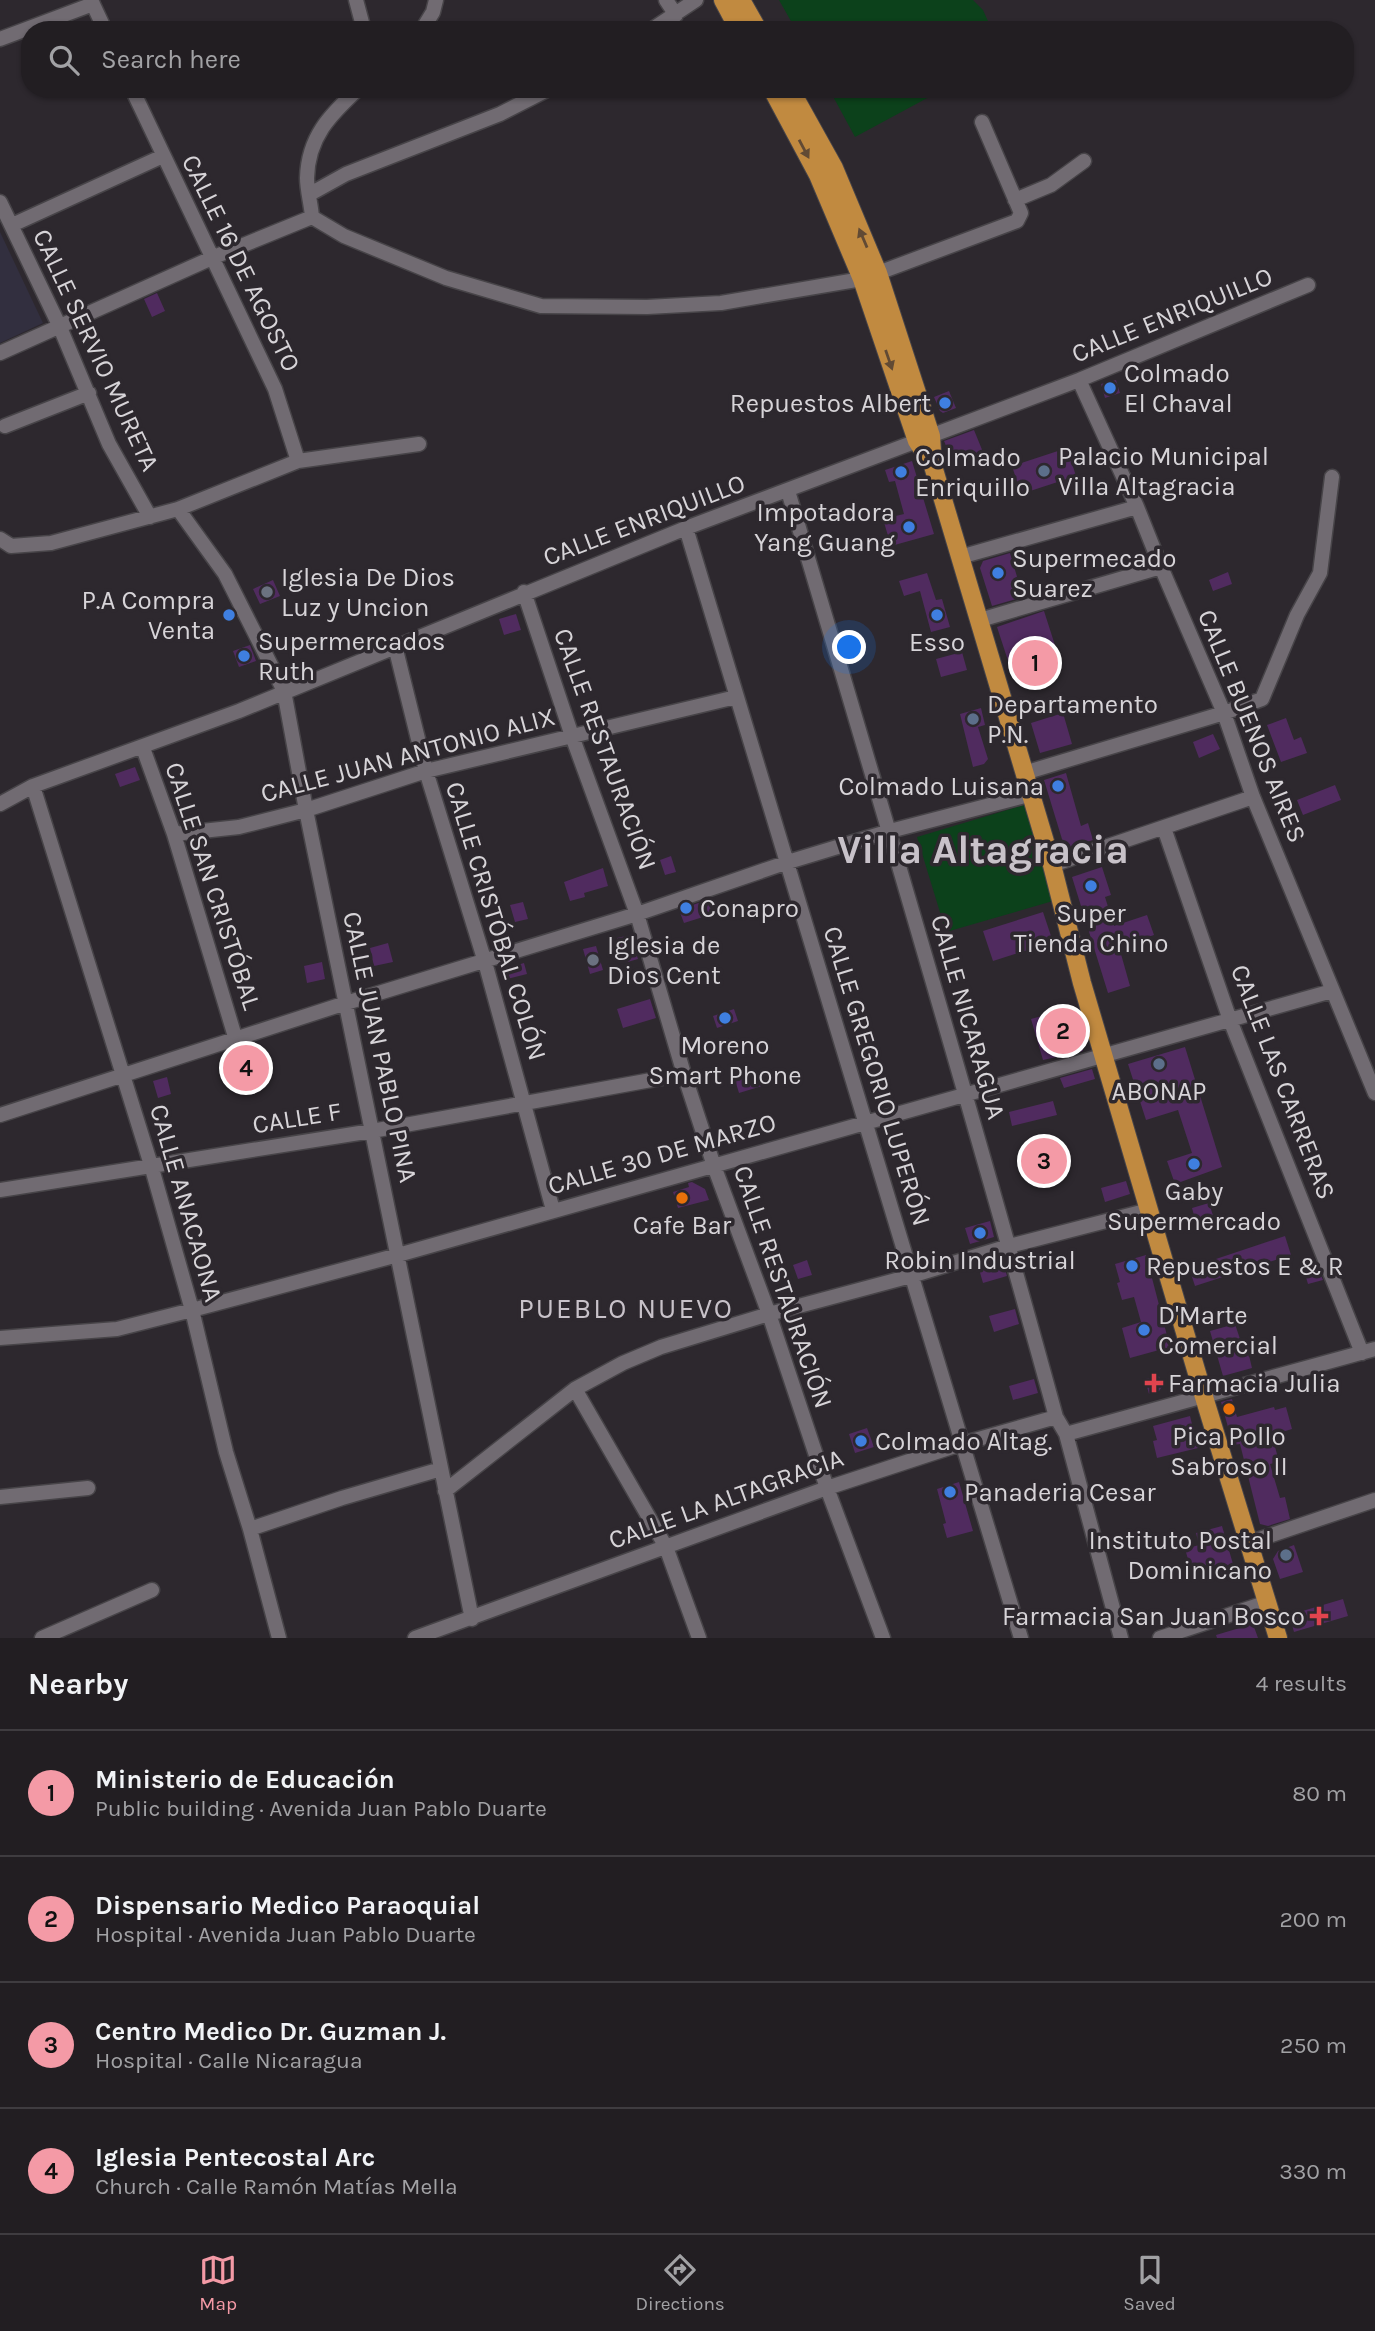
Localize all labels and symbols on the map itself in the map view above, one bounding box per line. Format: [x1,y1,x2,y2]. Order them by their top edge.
one-way arrow [798,140,810,159]
street label: CALLE 16 DE AGOSTO [175,149,307,377]
street label: CALLE SERVIO MURETA [26,224,166,476]
one-way arrow [858,227,869,248]
street label: CALLE ENRIQUILLO [1067,261,1277,369]
one-way arrow [884,349,895,370]
place label: Colmado El Chaval [1124,358,1233,419]
marker: Colmado El Chaval [1102,380,1118,396]
place label: Repuestos Albert [730,388,931,419]
marker: Repuestos Albert [937,395,953,411]
place label: Palacio Municipal Villa Altagracia [1058,441,1269,502]
place label: Colmado Enriquillo [915,442,1030,503]
marker: Palacio Municipal Villa Altagracia [1036,463,1052,479]
marker: Colmado Enriquillo [893,464,909,480]
street label: CALLE ENRIQUILLO [539,467,749,573]
place label: Impotadora Yang Guang [754,497,895,558]
marker: Impotadora Yang Guang [901,519,917,535]
place label: Supermecado Suarez [1012,543,1176,604]
place label: Iglesia De Dios Luz y Uncion [281,562,455,623]
marker: Supermecado Suarez [990,565,1006,581]
marker: Iglesia De Dios Luz y Uncion [259,584,275,600]
place label: P.A Compra Venta [81,585,215,646]
street label: CALLE BUENOS AIRES [1191,605,1313,847]
marker: P.A Compra Venta [221,607,237,623]
marker: Esso [929,607,945,623]
street label: CALLE RESTAURACIÓN [547,624,664,874]
place label: Supermercados Ruth [258,626,446,687]
place label: Esso [909,627,965,658]
your location [832,630,866,664]
pin: 1 [1012,637,1058,689]
marker: Supermercados Ruth [236,648,252,664]
place label: Departamento P.N. [987,689,1158,750]
street label: CALLE JUAN ANTONIO ALIX [257,701,559,809]
marker: Departamento P.N. [965,711,981,727]
street label: CALLE SAN CRISTÓBAL [158,758,269,1014]
place label: Colmado Luisana [839,771,1044,802]
street label: CALLE CRISTÓBAL COLÓN [439,778,554,1064]
marker: Colmado Luisana [1050,778,1066,794]
district label: Villa Altagracia [837,826,1129,873]
marker: Super Tienda Chino [1083,878,1099,894]
place label: Conapro [700,893,799,924]
place label: Super Tienda Chino [1014,898,1168,959]
marker: Conapro [678,900,694,916]
street label: CALLE JUAN PABLO PINA [336,909,424,1185]
street label: CALLE NICARAGUA [924,911,1012,1123]
street label: CALLE GREGORIO LUPERÓN [817,922,938,1230]
place label: Iglesia de Dios Cent [607,930,721,991]
marker: Iglesia de Dios Cent [585,952,601,968]
street label: CALLE LAS CARRERAS [1224,960,1342,1204]
pin: 2 [1040,1005,1086,1057]
marker: Moreno Smart Phone [717,1010,733,1026]
place label: Moreno Smart Phone [648,1030,802,1091]
pin: 4 [223,1042,269,1094]
marker: ABONAP [1151,1056,1167,1072]
place label: ABONAP [1112,1076,1207,1107]
street label: CALLE F [250,1096,344,1140]
street label: CALLE ANACAONA [143,1101,229,1305]
street label: CALLE 30 DE MARZO [544,1107,780,1201]
pin: 3 [1021,1135,1067,1187]
marker: Gaby Supermercado [1186,1156,1202,1172]
street label: CALLE RESTAURACIÓN [727,1161,840,1412]
place label: Gaby Supermercado [1107,1176,1281,1237]
marker: Cafe Bar [674,1190,690,1206]
place label: Cafe Bar [633,1210,732,1241]
marker: Robin Industrial [972,1225,988,1241]
place label: Robin Industrial [884,1245,1076,1276]
place label: Repuestos E & R [1146,1251,1344,1282]
marker: Repuestos E & R [1124,1258,1140,1274]
district label: PUEBLO NUEVO [518,1292,734,1325]
place label: D'Marte Comercial [1158,1300,1278,1361]
marker: D'Marte Comercial [1136,1322,1152,1338]
place label: Farmacia Julia [1168,1368,1341,1399]
marker: Farmacia Julia [1146,1375,1162,1391]
marker: Pica Pollo Sabroso II [1221,1401,1237,1417]
place label: Pica Pollo Sabroso II [1170,1421,1288,1482]
place label: Colmado Altag. [875,1426,1052,1457]
marker: Colmado Altag. [853,1433,869,1449]
street label: CALLE LA ALTAGRACIA [604,1442,848,1556]
place label: Panaderia Cesar [964,1477,1156,1508]
marker: Panaderia Cesar [942,1484,958,1500]
place label: Instituto Postal Dominicano [1089,1525,1272,1586]
marker: Instituto Postal Dominicano [1278,1547,1294,1563]
place label: Farmacia San Juan Bosco [1002,1601,1305,1632]
marker: Farmacia San Juan Bosco [1311,1608,1327,1624]

